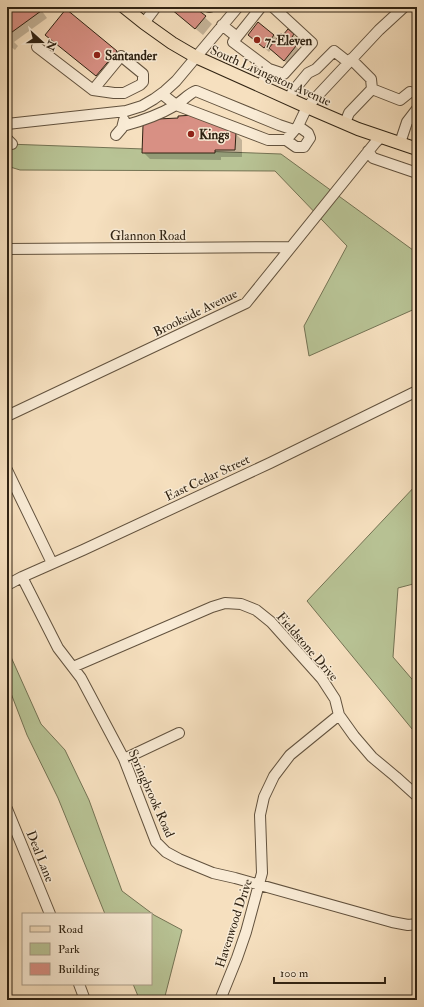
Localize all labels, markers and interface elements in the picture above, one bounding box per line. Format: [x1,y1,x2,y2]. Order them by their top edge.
north arrow [22,22,62,62]
place label: 7-Eleven [265,33,312,49]
marker: 7-Eleven [252,35,262,45]
text: N [43,38,59,53]
street label: South Livingston Avenue [208,42,334,110]
place label: Santander [105,48,158,64]
marker: Santander [92,50,102,60]
place label: Kings [199,127,230,144]
marker: Kings [186,129,196,139]
street label: Glannon Road [110,228,187,244]
street label: Brookside Avenue [151,285,241,340]
street label: East Cedar Street [162,451,252,505]
street label: Fieldstone Drive [273,609,342,685]
street label: Springbrook Road [124,747,178,841]
street label: Deal Lane [22,828,58,885]
street label: Havenwood Drive [212,876,256,970]
legend [22,913,152,985]
text: Road [58,922,83,937]
text: Park [58,942,80,957]
scale bar [274,959,385,985]
text: Building [58,962,101,977]
text: 100 m [280,966,309,981]

